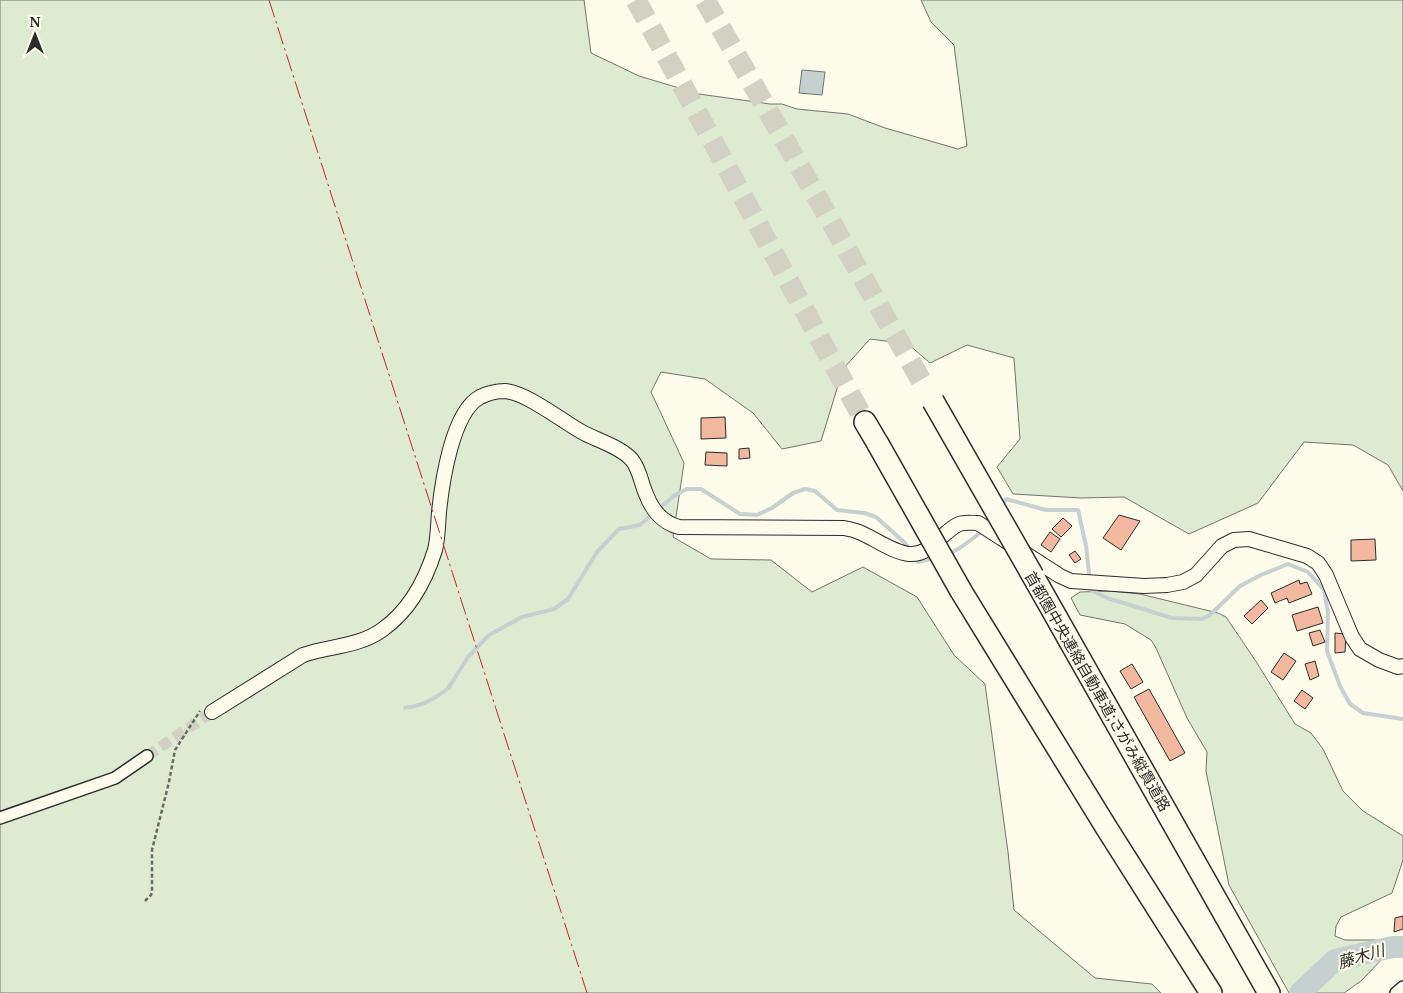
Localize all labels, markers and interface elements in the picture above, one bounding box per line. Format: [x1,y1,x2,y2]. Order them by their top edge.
north arrow [10,10,60,60]
text: N [29,12,41,31]
street label: 首都圏中央連絡自動車道;さがみ縦貫道路 [1021,567,1175,815]
water label: 藤木川 [1335,938,1389,973]

